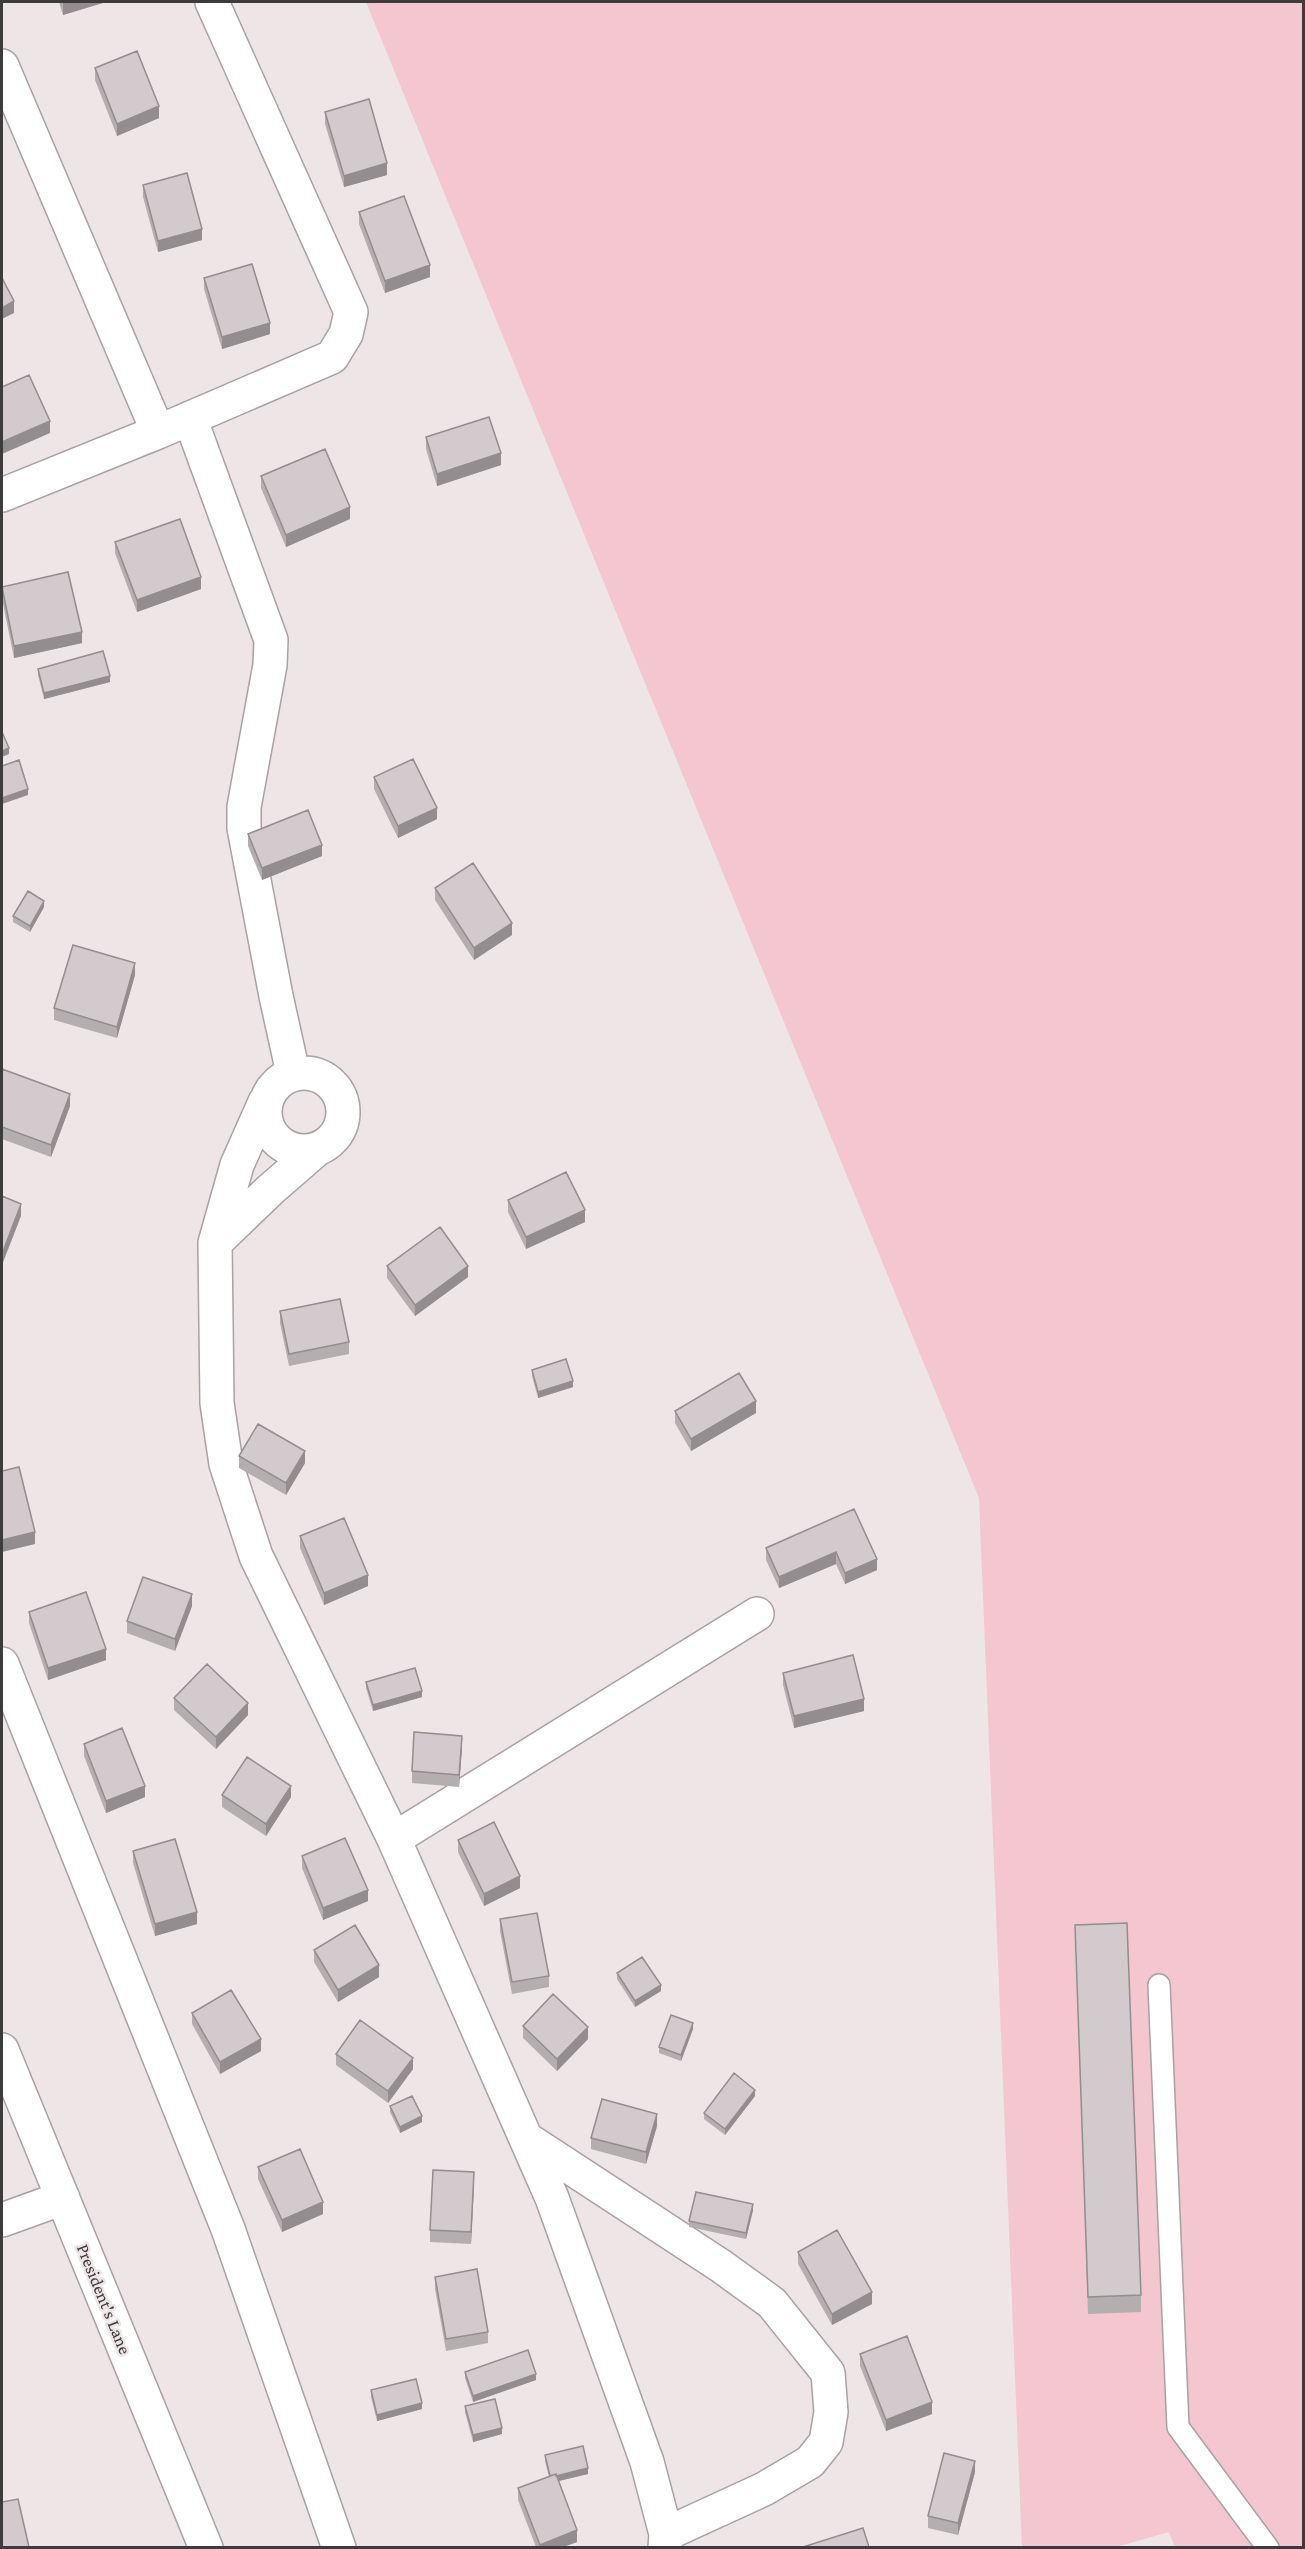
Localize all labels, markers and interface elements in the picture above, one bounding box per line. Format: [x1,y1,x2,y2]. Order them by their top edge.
street label: President's Lane [73,2241,135,2357]

